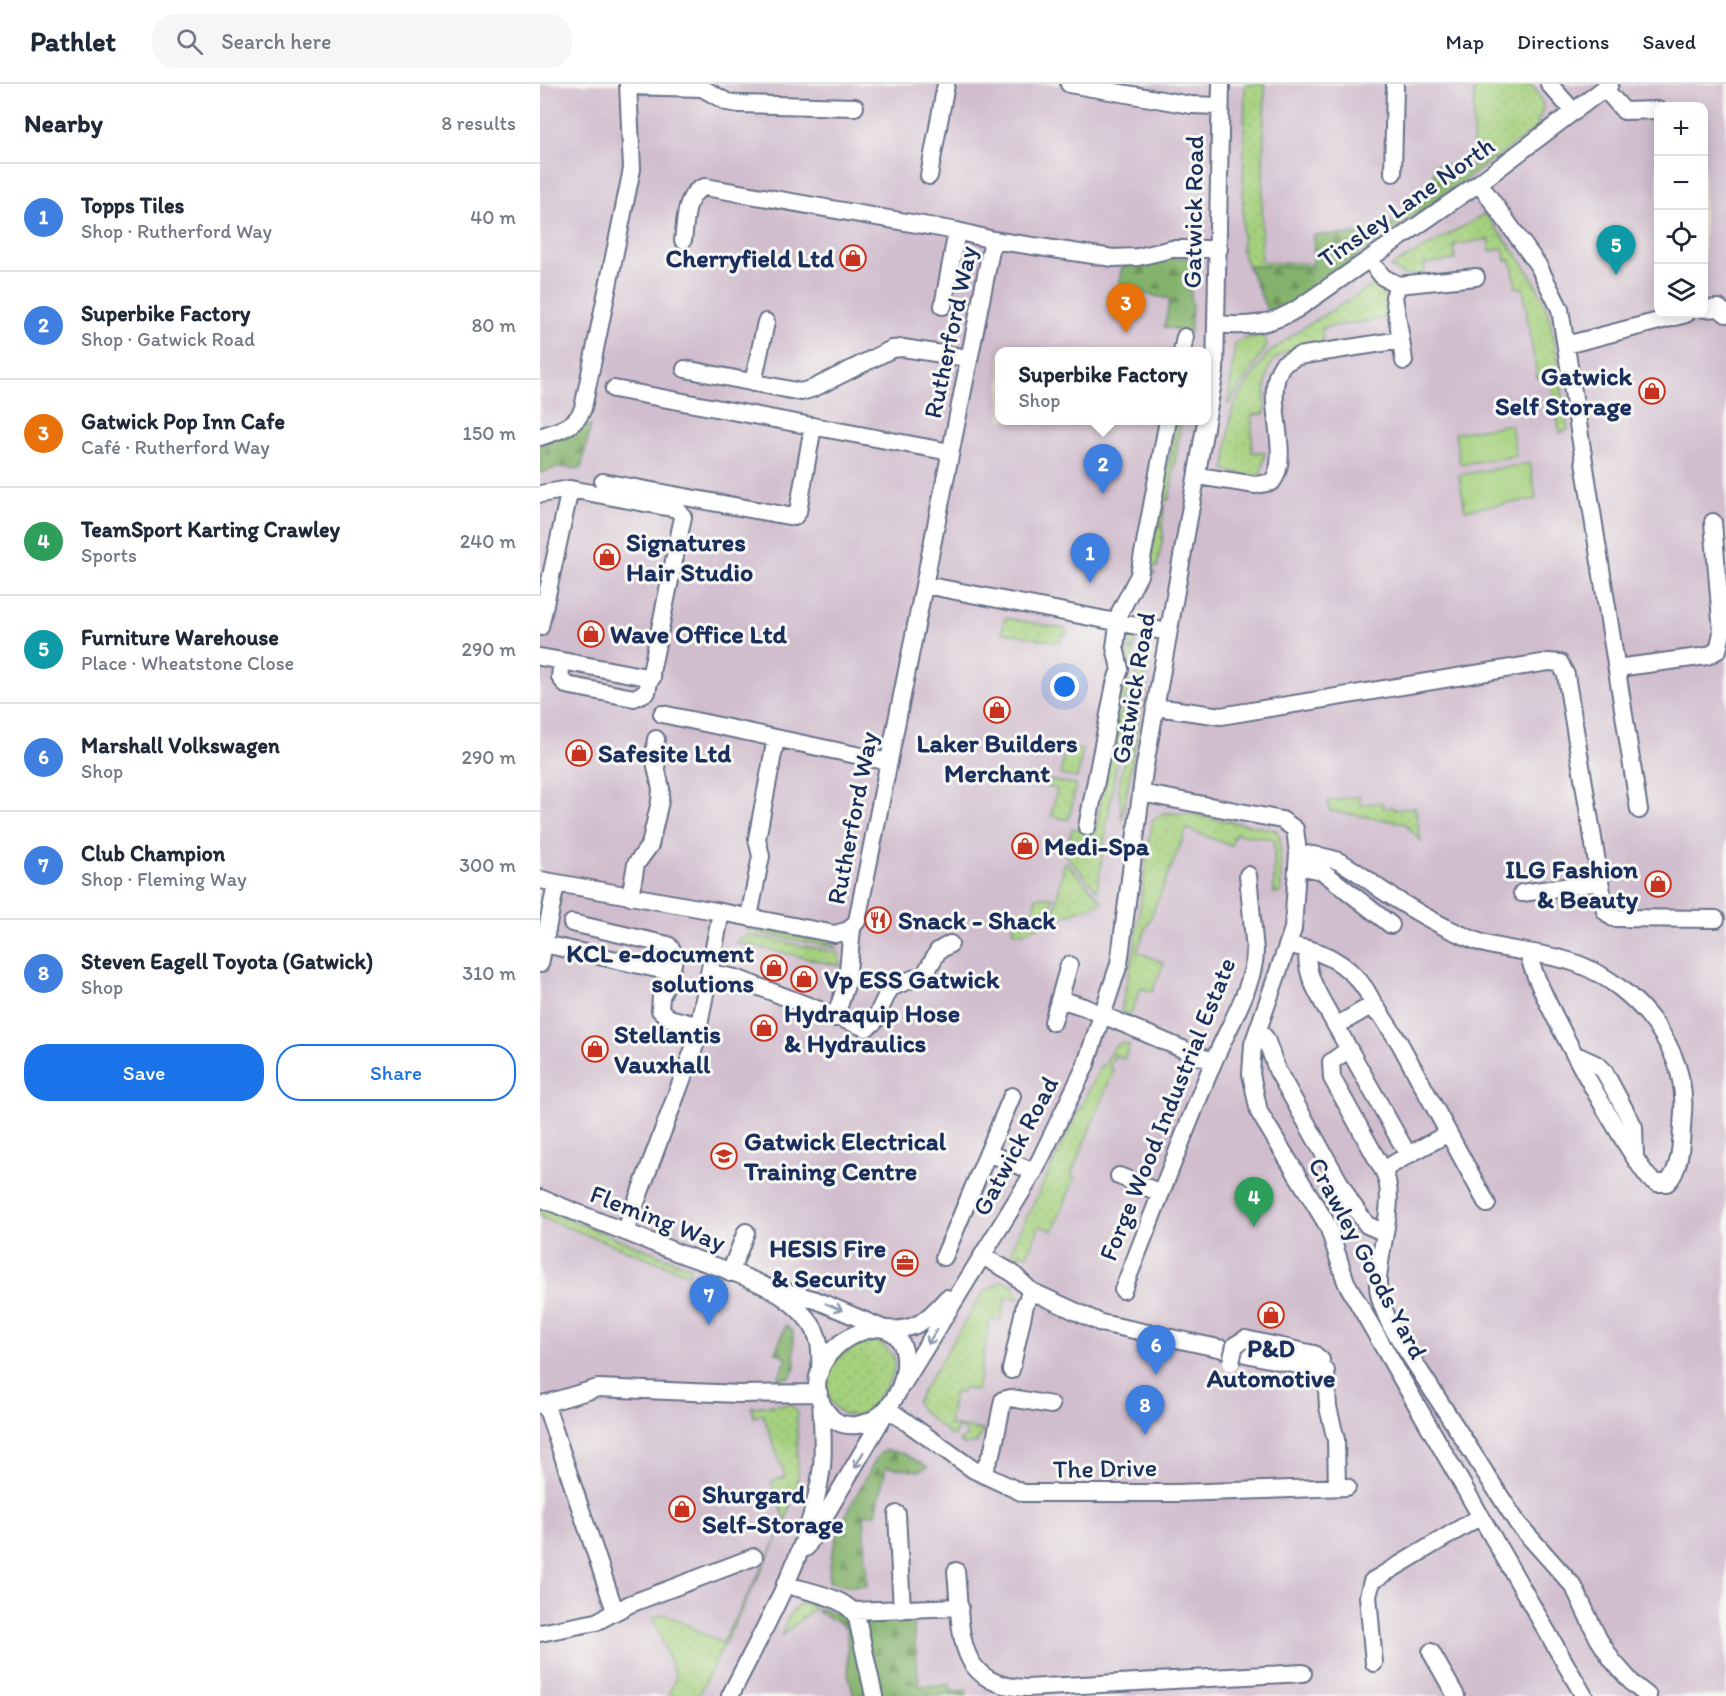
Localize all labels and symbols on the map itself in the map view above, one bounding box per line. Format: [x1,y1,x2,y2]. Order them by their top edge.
street label: Tinsley Lane North [1312,129,1500,275]
street label: Gatwick Road [1176,135,1210,289]
pin: 5 [1596,226,1636,275]
place label: Cherryfield Ltd [666,242,835,274]
shop icon: Cherryfield Ltd [838,243,868,273]
street label: Rutherford Way [916,243,984,421]
pin: 3 [1106,284,1146,333]
place label: Gatwick Self Storage [1495,360,1633,422]
shop icon: Gatwick Self Storage [1637,376,1667,406]
pin: 2 [1084,444,1122,494]
place label: Signatures Hair Studio [626,526,753,588]
pin: 1 [1070,534,1110,583]
shop icon: Signatures Hair Studio [592,542,622,572]
street label: Gatwick Road [1104,610,1162,766]
place label: Wave Office Ltd [610,618,788,650]
shop icon: Wave Office Ltd [576,619,606,649]
your location [1050,672,1079,701]
shop icon: Laker Builders Merchant [982,695,1012,725]
place label: Laker Builders Merchant [916,727,1078,789]
street label: Rutherford Way [820,729,884,907]
place label: Safesite Ltd [598,737,732,769]
shop icon: Safesite Ltd [564,738,594,768]
place label: Medi-Spa [1044,830,1150,862]
shop icon: Medi-Spa [1010,831,1040,861]
place label: ILG Fashion & Beauty [1505,853,1639,915]
shop icon: ILG Fashion & Beauty [1643,869,1673,899]
place label: Snack - Shack [898,904,1056,936]
restaurant icon: Snack - Shack [863,905,893,935]
place label: KCL e-document solutions [566,937,754,999]
shop icon: KCL e-document solutions [759,953,789,983]
street label: Forge Wood Industrial Estate [1091,953,1243,1265]
place label: Vp ESS Gatwick [824,963,1000,995]
shop icon: Vp ESS Gatwick [789,964,819,994]
place label: Hydraquip Hose & Hydraulics [784,997,960,1059]
shop icon: Hydraquip Hose & Hydraulics [749,1013,779,1043]
place label: Stellantis Vauxhall [614,1018,721,1080]
shop icon: Stellantis Vauxhall [580,1034,610,1064]
street label: Gatwick Road [965,1071,1065,1221]
place label: Gatwick Electrical Training Centre [743,1125,947,1187]
school or university icon: Gatwick Electrical Training Centre [709,1141,739,1171]
street label: Crawley Goods Yard [1301,1152,1435,1364]
street label: Fleming Way [586,1178,730,1258]
pin: 4 [1234,1178,1274,1227]
place label: HESIS Fire & Security [769,1232,887,1294]
office icon: HESIS Fire & Security [890,1248,920,1278]
pin: 7 [690,1276,728,1325]
shop icon: P&D Automotive [1256,1300,1286,1330]
one-way arrow [824,1302,843,1313]
pin: 6 [1136,1326,1176,1375]
one-way arrow [925,1328,937,1345]
place label: P&D Automotive [1206,1332,1335,1394]
pin: 8 [1126,1386,1164,1435]
one-way arrow [853,1451,865,1468]
street label: The Drive [1053,1451,1157,1485]
place label: Shurgard Self-Storage [702,1478,844,1540]
shop icon: Shurgard Self-Storage [667,1494,697,1524]

